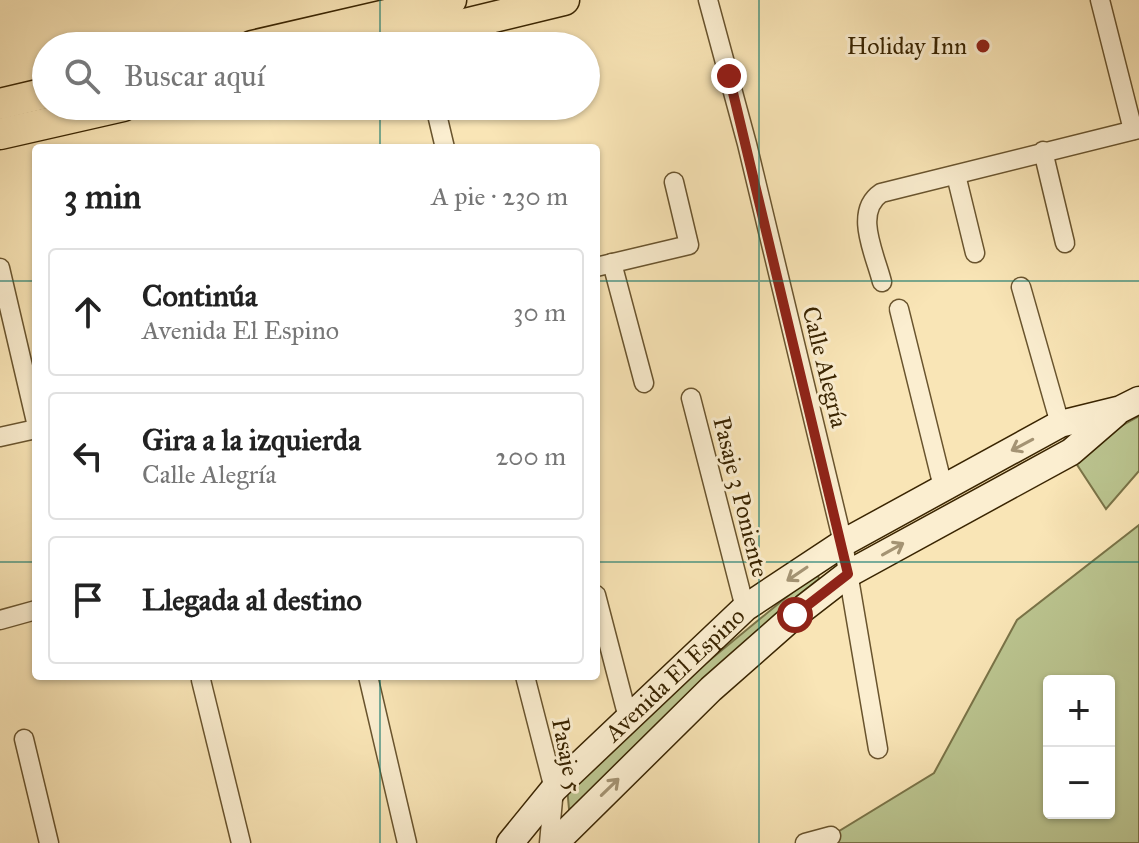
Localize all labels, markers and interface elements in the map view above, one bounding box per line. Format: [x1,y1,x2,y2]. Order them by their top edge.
place label: Holiday Inn [847,31,967,61]
search box [32,32,600,120]
marker: Holiday Inn [974,37,992,55]
icon: search [60,54,104,98]
text: Buscar aquí [124,58,265,94]
route end [711,58,747,94]
text: 3 min [64,176,141,217]
text: A pie · 230 m [431,180,568,212]
text: Continúa [142,278,258,314]
icon: ahead [66,290,110,334]
text: 30 m [513,296,566,328]
street label: Calle Alegría [795,303,855,432]
text: Avenida El Espino [142,314,339,346]
street label: Pasaje 3 Poniente [707,414,775,580]
text: Gira a la izquierda [142,422,361,458]
icon: left [66,434,110,478]
one-way arrow [1011,437,1034,453]
text: 200 m [495,440,566,472]
text: Calle Alegría [142,458,276,490]
one-way arrow [881,541,905,556]
one-way arrow [786,566,808,582]
icon: arrive [66,578,110,622]
text: Llegada al destino [142,582,362,618]
route start [777,597,813,633]
street label: Avenida El Espino [598,601,751,749]
map controls [1043,675,1115,819]
button: + [1043,675,1115,747]
street label: Pasaje 5 [545,716,589,794]
button: − [1043,747,1115,819]
one-way arrow [600,778,620,797]

